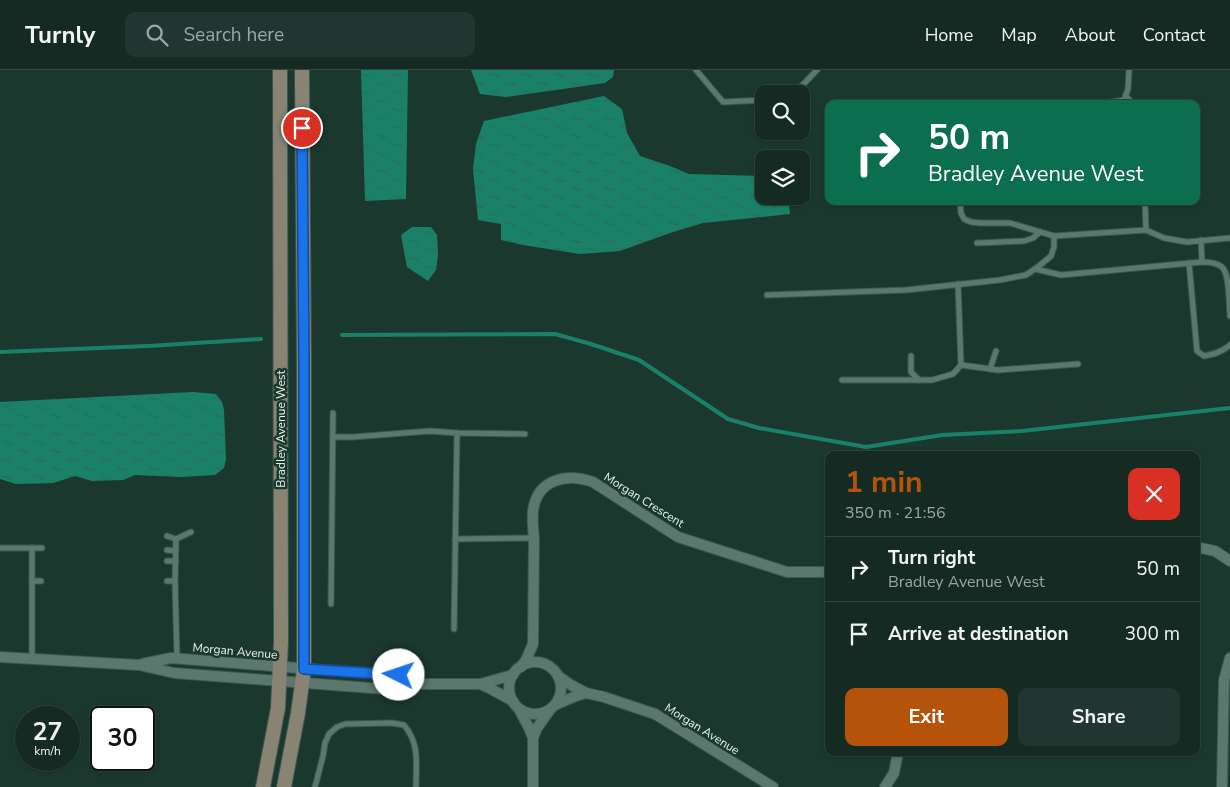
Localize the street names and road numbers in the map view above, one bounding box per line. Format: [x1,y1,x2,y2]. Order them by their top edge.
street label: Bradley Avenue West [273,369,289,488]
street label: Morgan Crescent [601,469,688,532]
street label: Morgan Avenue [192,639,278,663]
street label: Morgan Avenue [662,700,742,758]

